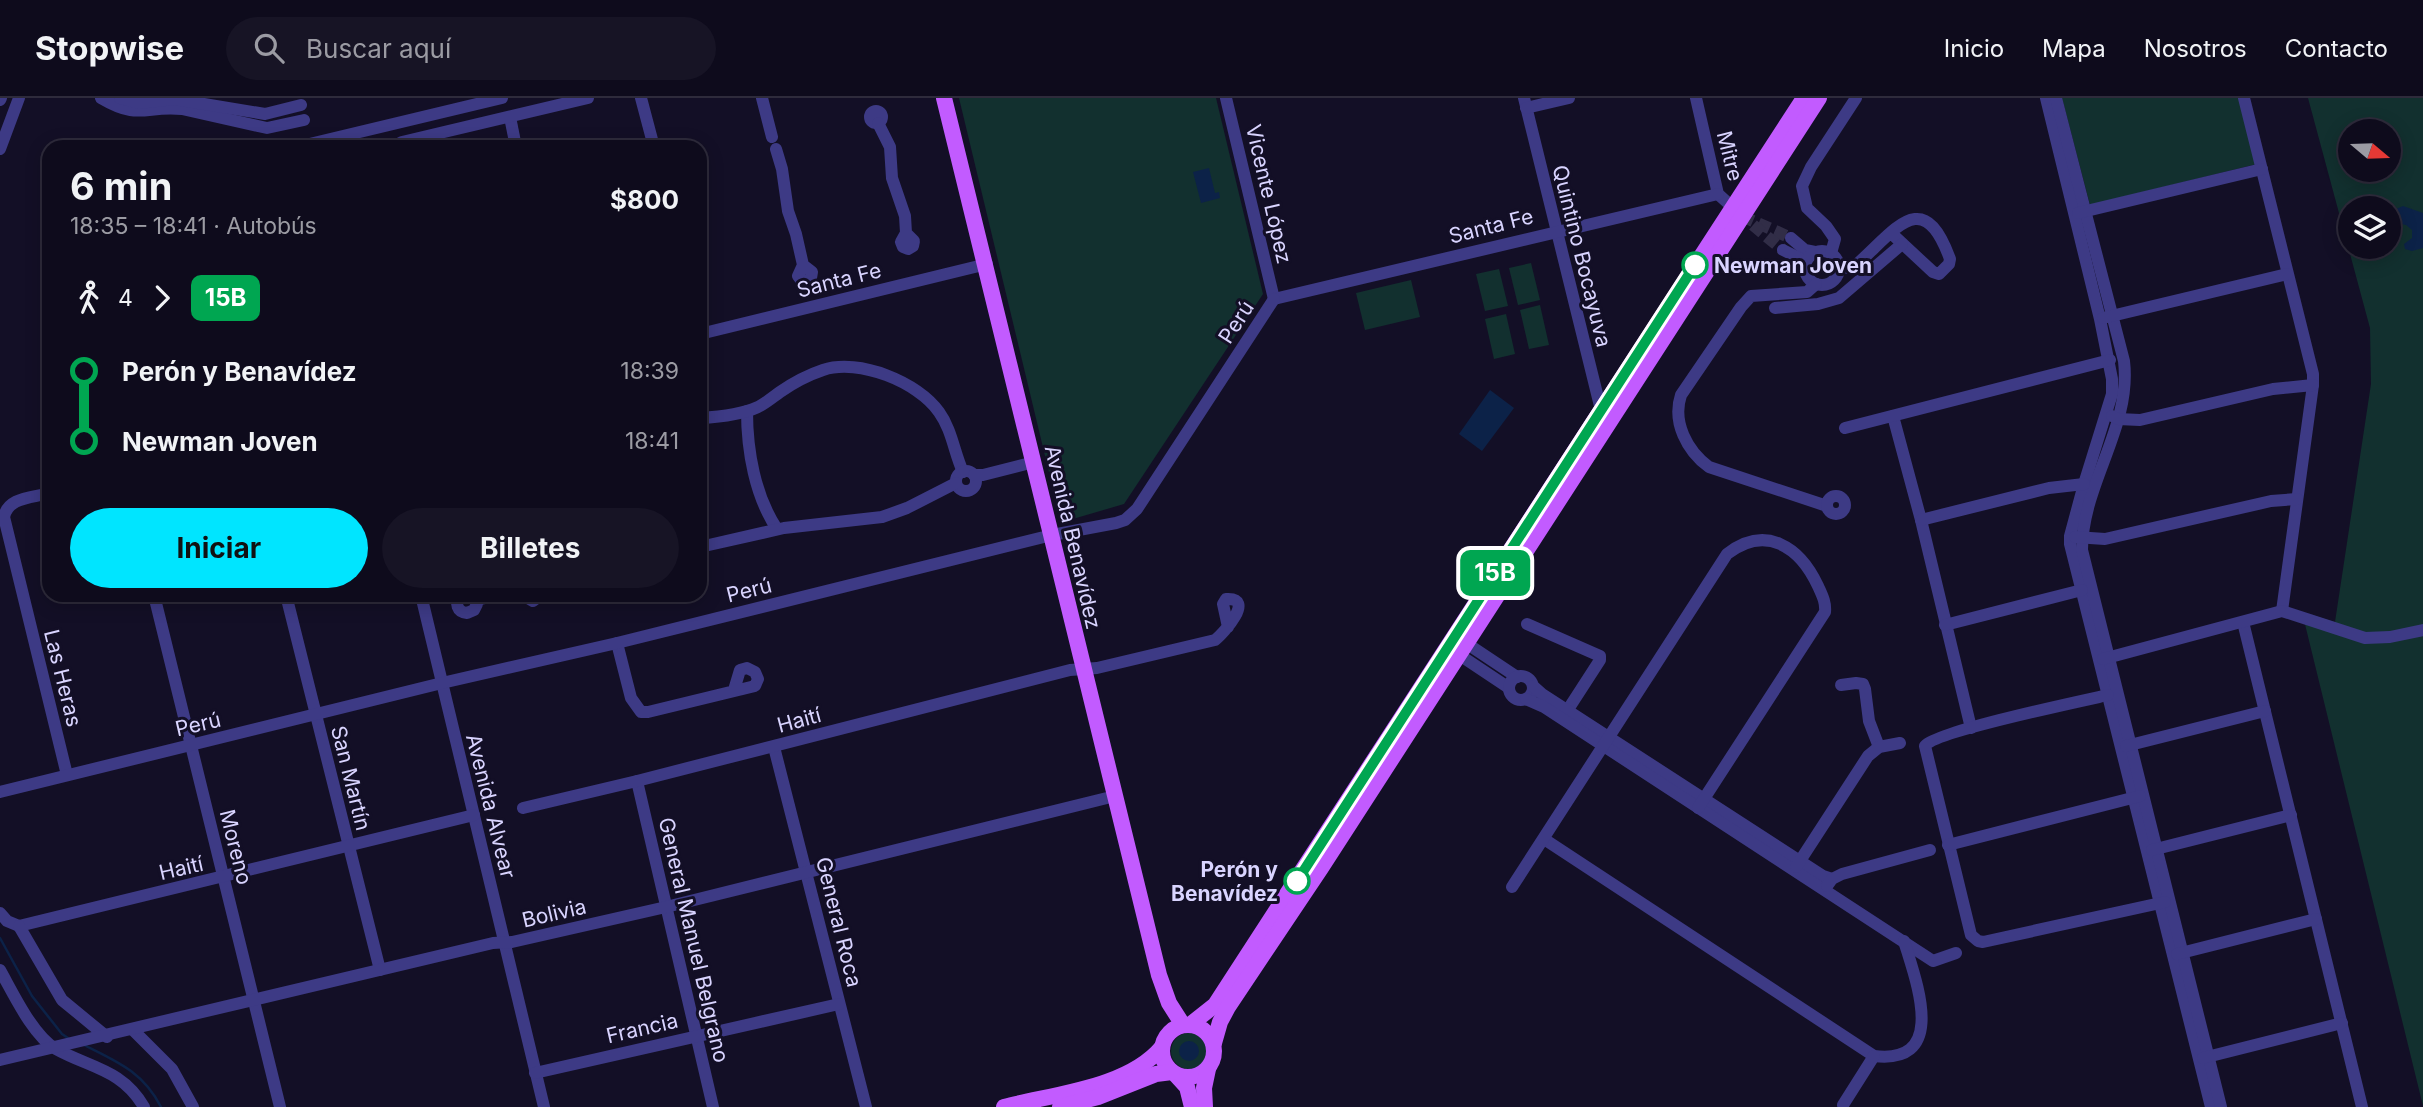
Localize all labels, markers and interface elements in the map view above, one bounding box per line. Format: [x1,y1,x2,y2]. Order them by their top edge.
search box [226,17,716,80]
text: Stopwise [35,28,184,68]
icon: search [250,29,288,67]
text: Buscar aquí [306,33,451,64]
text: Inicio [1944,34,2004,63]
text: Mapa [2042,34,2106,63]
text: Nosotros [2144,34,2247,63]
text: Contacto [2285,34,2388,63]
north arrow [2338,119,2401,182]
map controls [2338,119,2401,259]
street label: Vicente López [1241,122,1297,266]
street label: Mitre [1712,128,1748,184]
street label: Quintino Bocayuva [1547,162,1617,350]
text: 6 min [70,163,172,209]
text: $800 [610,184,679,215]
button: layers [2338,196,2401,259]
street label: Santa Fe [1446,203,1536,249]
text: 18:35 – 18:41 · Autobús [70,212,317,240]
marker: Newman Joven [1682,252,1708,278]
place label: Newman Joven [1714,253,1872,278]
street label: Santa Fe [794,257,884,303]
icon: walk [70,279,108,317]
icon: forward [143,279,181,317]
text: 15B [205,283,246,312]
text: 4 [118,284,133,312]
street label: Perú [1213,296,1259,348]
text: Perón y Benavídez [122,356,357,387]
text: 18:39 [620,357,679,385]
text: Newman Joven [122,426,318,457]
text: 18:41 [625,427,679,455]
street label: Avenida Benavídez [1040,443,1106,631]
button: Iniciar [70,508,368,588]
button: Billetes [382,508,679,588]
line badge: 15B [1455,550,1535,596]
text: 15B [1474,558,1516,587]
street label: Perú [724,572,774,608]
street label: Las Heras [39,627,87,729]
street label: Haití [774,702,825,738]
street label: Perú [173,707,223,741]
street label: San Martín [326,723,376,833]
street label: Avenida Alvear [461,731,521,881]
street label: Moreno [215,807,257,887]
street label: General Manuel Belgrano [654,815,734,1065]
street label: Haití [157,851,206,885]
street label: General Roca [811,854,867,990]
place label: Perón y Benavídez [1171,857,1278,906]
marker: Perón y Benavídez [1284,868,1310,894]
street label: Bolivia [519,893,589,933]
street label: Francia [604,1008,680,1048]

